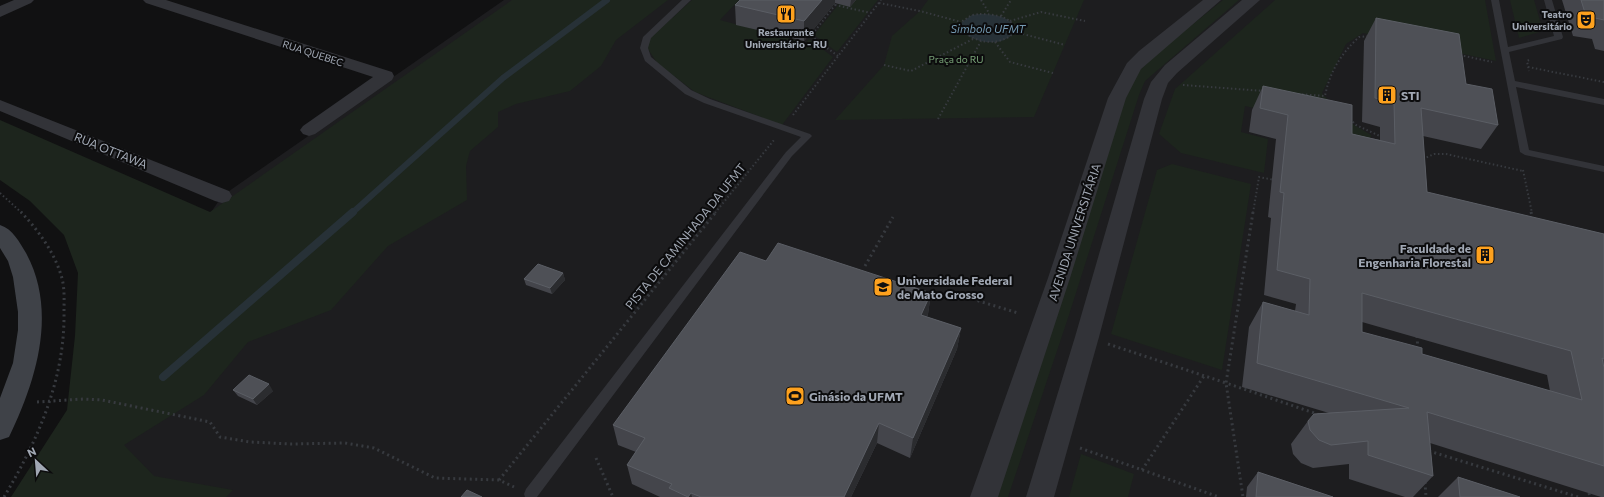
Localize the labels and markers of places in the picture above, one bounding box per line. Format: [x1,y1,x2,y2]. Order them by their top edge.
restaurant icon: Restaurante Universitário - RU [775,3,797,25]
place label: Teatro Universitário [1512,8,1572,32]
theatre icon: Teatro Universitário [1575,9,1597,31]
place label: Restaurante Universitário - RU [745,26,827,50]
building icon: STI [1376,84,1398,106]
place label: STI [1401,88,1420,102]
place label: Faculdade de Engenharia Florestal [1358,241,1471,269]
building icon: Faculdade de Engenharia Florestal [1474,244,1496,266]
place label: Universidade Federal de Mato Grosso [897,273,1012,301]
school or university icon: Universidade Federal de Mato Grosso [872,276,894,298]
sports icon: Ginásio da UFMT [784,385,806,407]
place label: Ginásio da UFMT [809,389,903,403]

